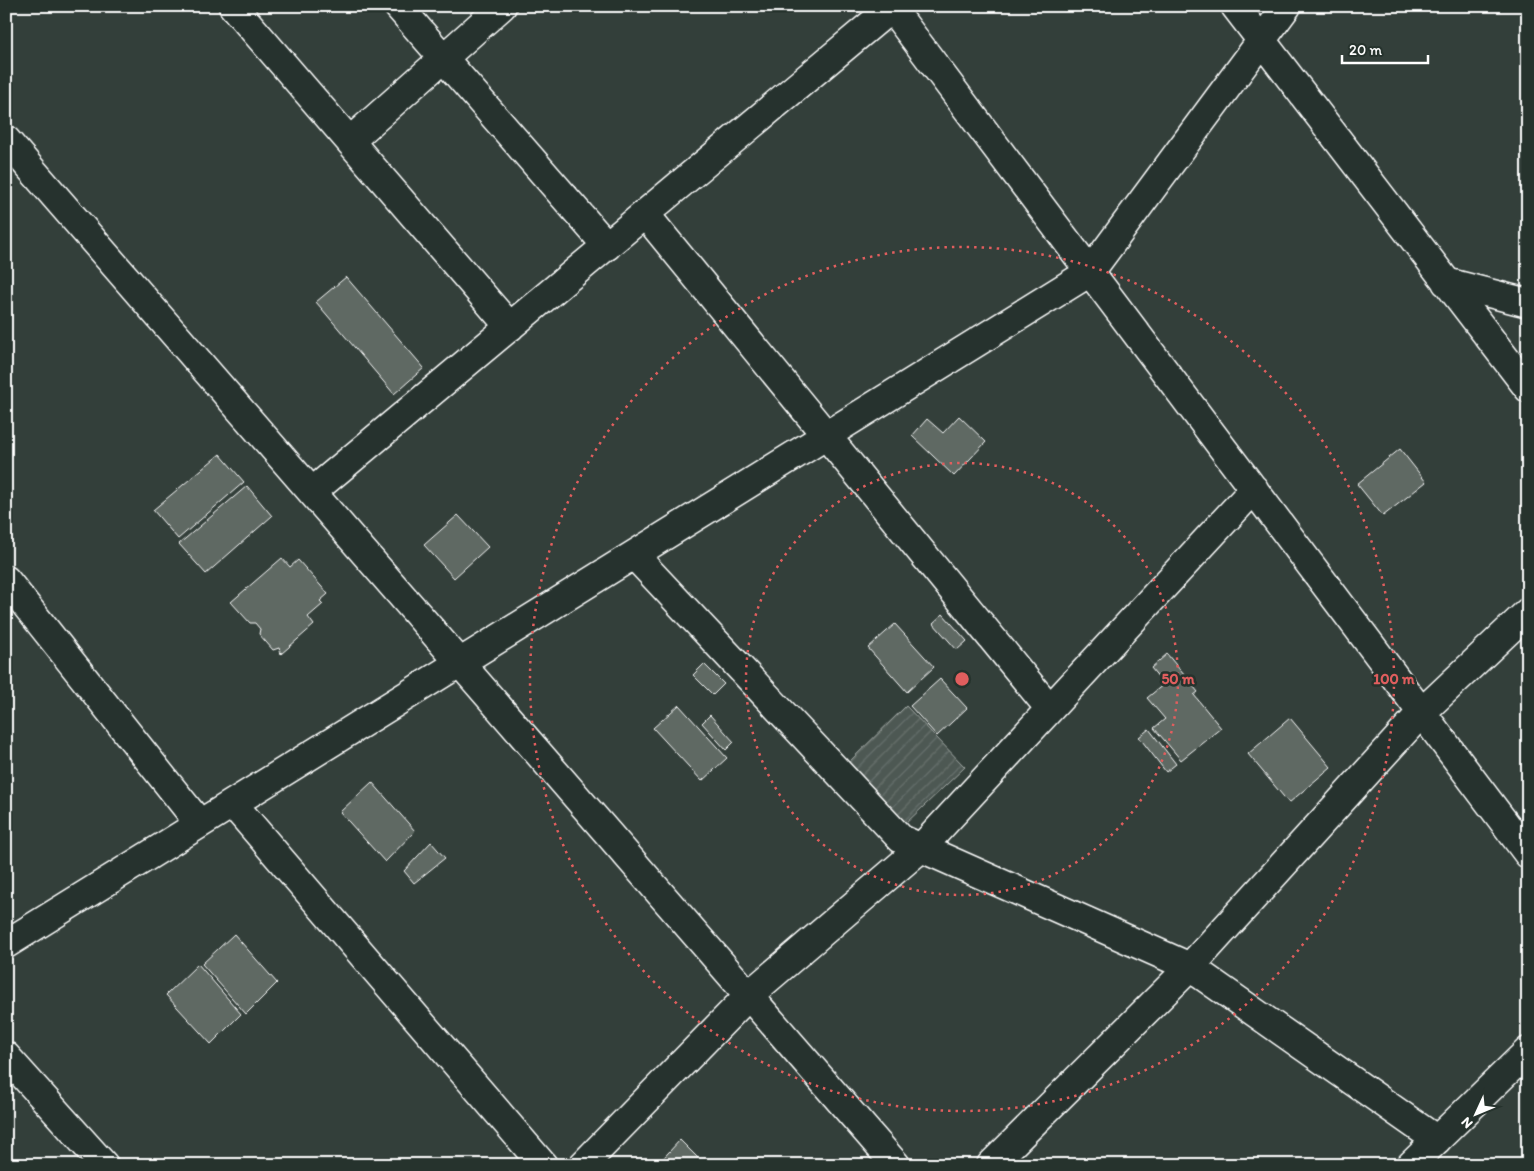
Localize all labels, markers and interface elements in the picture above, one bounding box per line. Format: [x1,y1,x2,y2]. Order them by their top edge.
scale bar [1342,32,1428,64]
text: 20 m [1349,41,1383,59]
centre of rings [953,670,971,688]
text: 50 m [1161,670,1195,688]
text: 100 m [1373,670,1415,688]
north arrow [1452,1088,1502,1138]
text: N [1458,1113,1476,1132]

